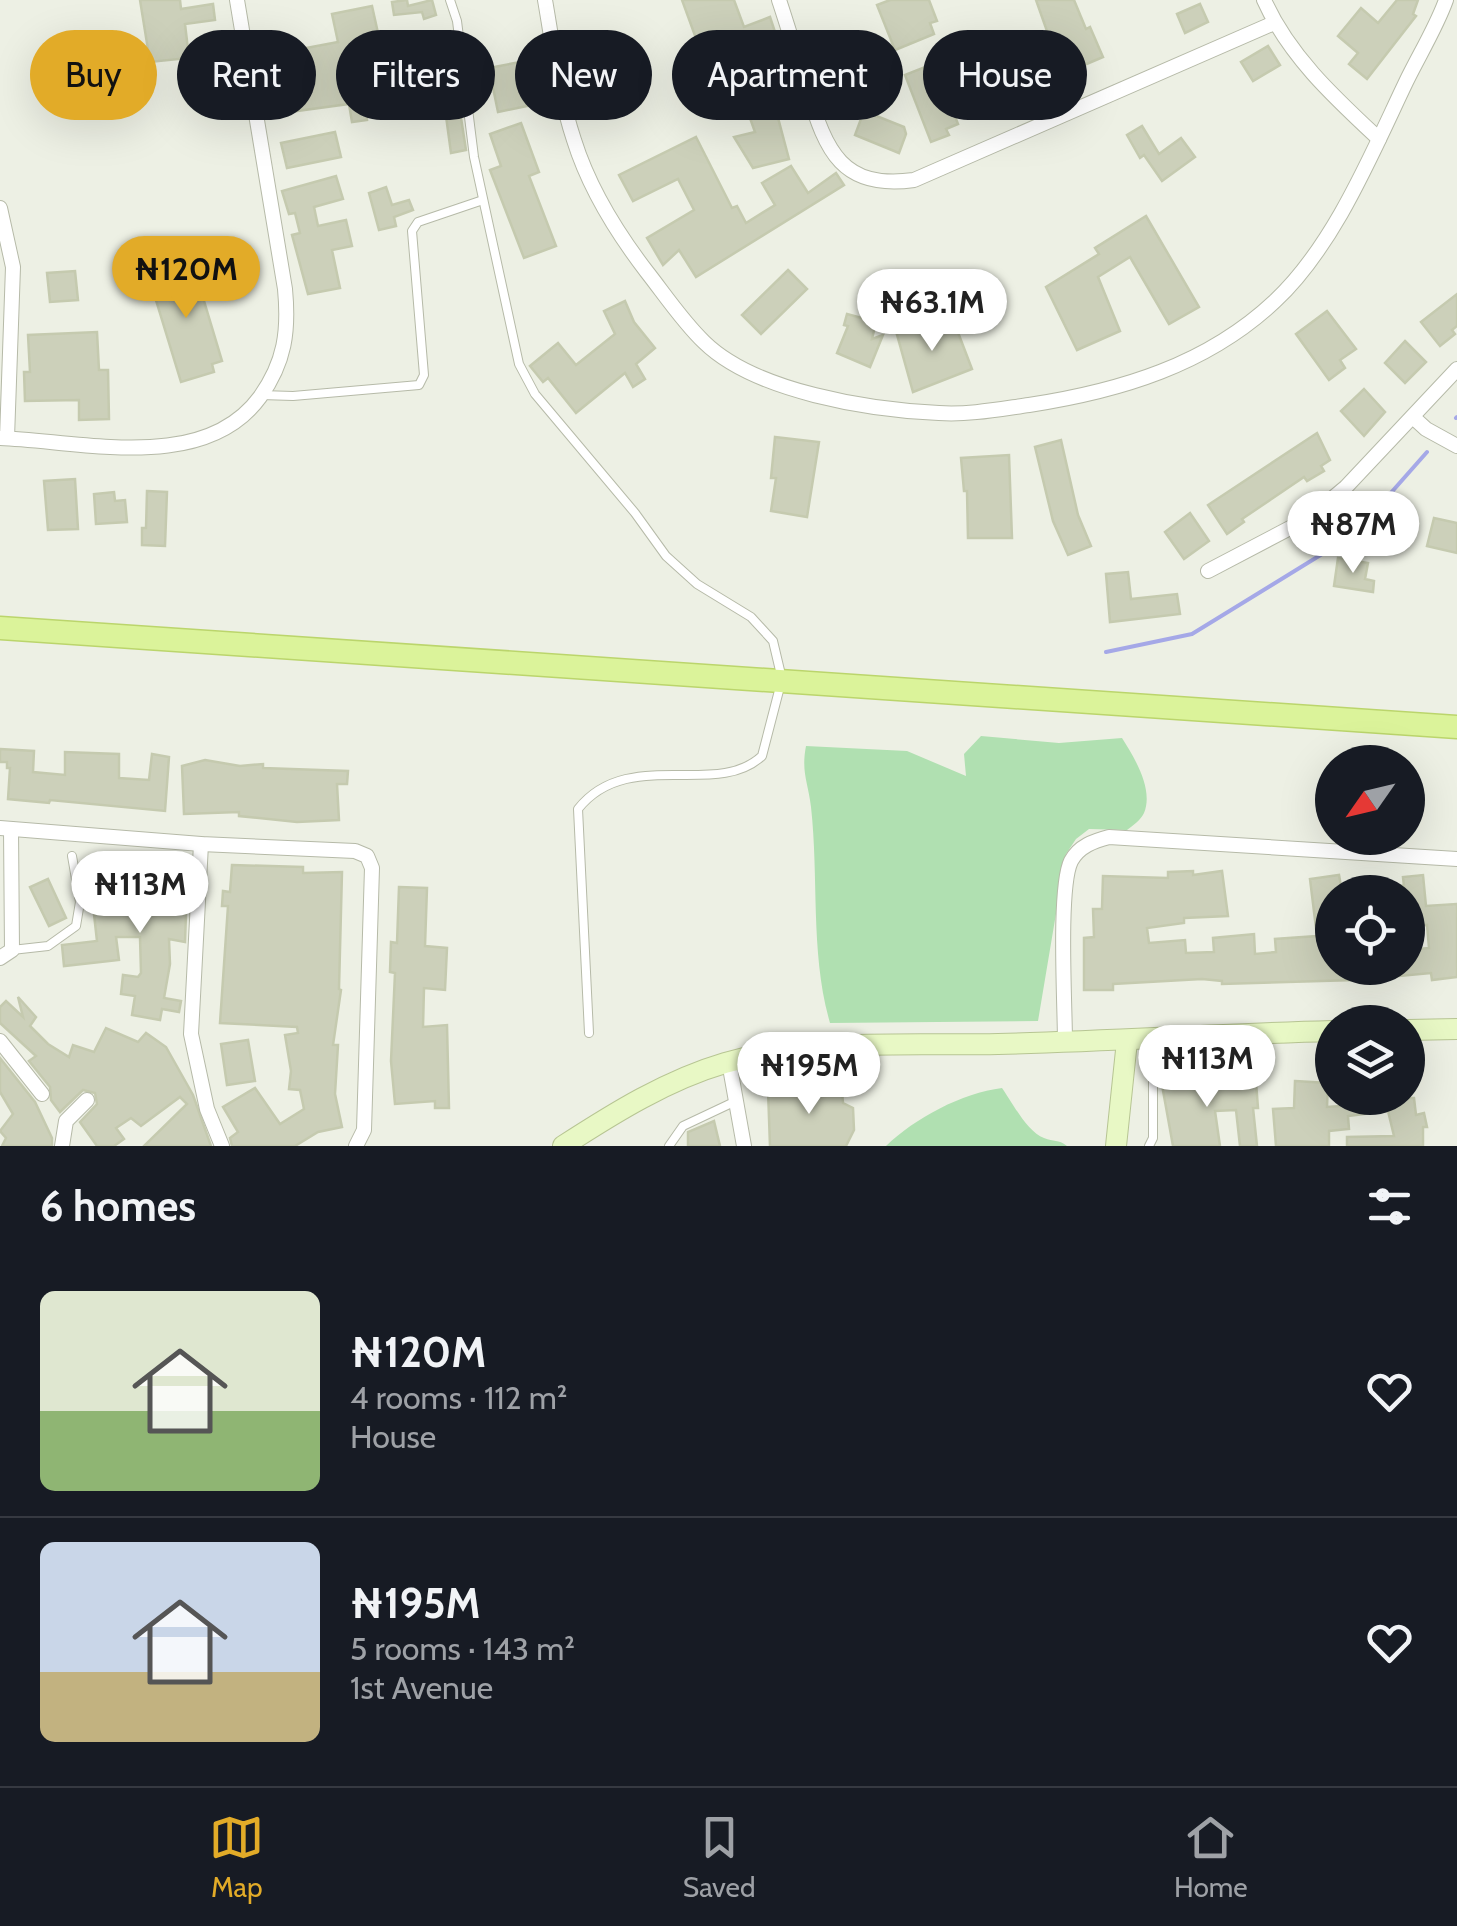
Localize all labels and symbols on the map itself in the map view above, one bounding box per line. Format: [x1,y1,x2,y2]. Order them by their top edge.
pin: ₦120M [116,236,256,321]
pin: ₦63.1M [851,269,1013,354]
pin: ₦87M [1294,491,1412,576]
north arrow [1315,745,1425,855]
pin: ₦113M [70,851,210,936]
pin: ₦113M [1137,1025,1277,1110]
pin: ₦195M [739,1032,879,1117]

